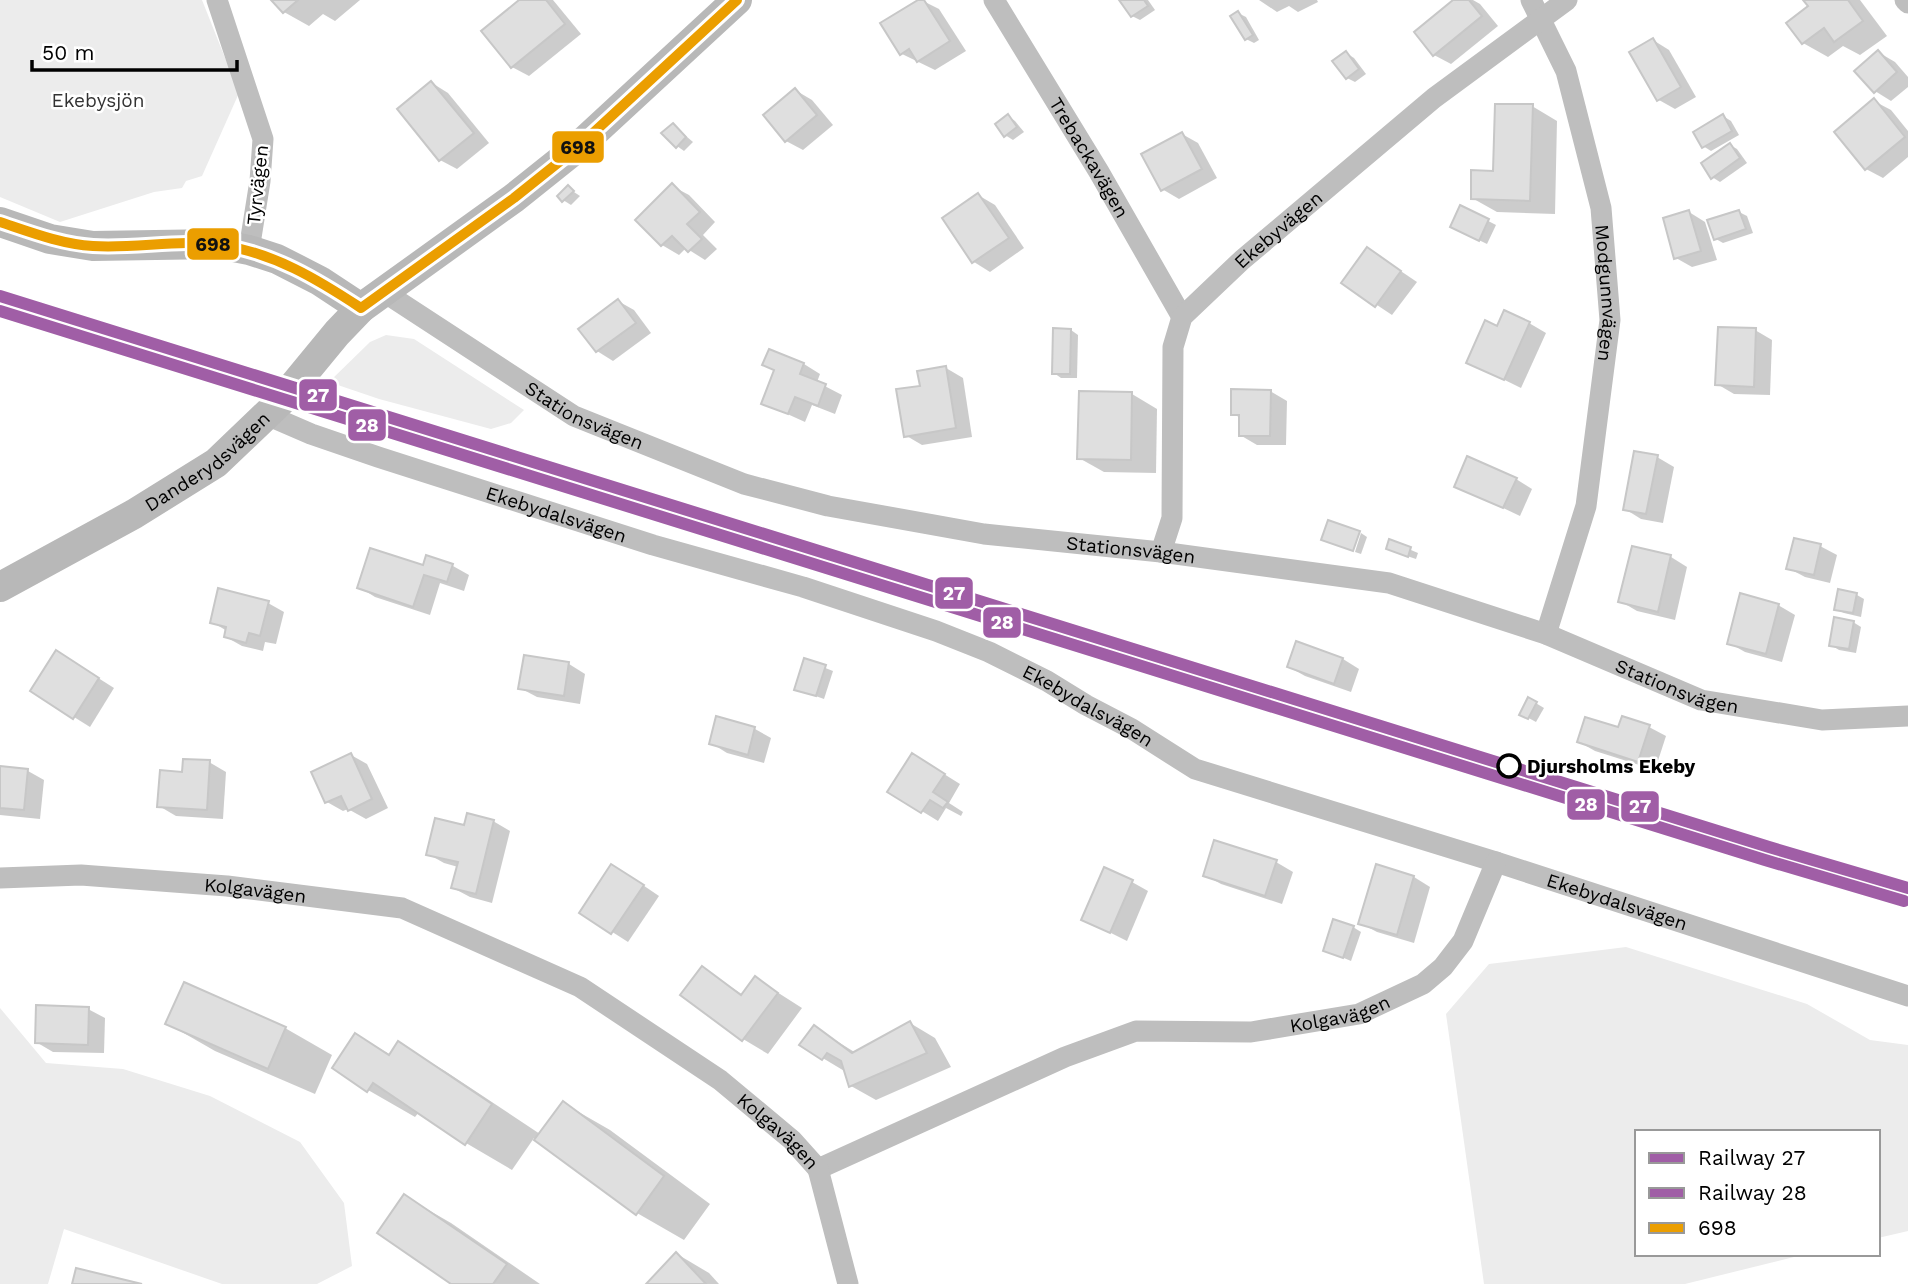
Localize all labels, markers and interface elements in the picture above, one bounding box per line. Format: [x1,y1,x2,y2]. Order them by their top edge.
scale bar [32,28,236,72]
text: 50 m [42,40,94,65]
park label: Ekebysjön [52,89,144,112]
street label: Trebackavägen [1044,93,1134,222]
line badge: 698 [551,130,605,164]
text: 698 [560,136,596,159]
street label: Tyrvägen [242,144,273,226]
street label: Ekebyvägen [1229,186,1327,273]
street label: Modgunnvägen [1590,224,1621,363]
line badge: 698 [186,227,240,261]
text: 698 [195,233,231,256]
street label: Stationsvägen [521,376,647,455]
line badge: 27 [298,378,338,412]
text: 27 [307,384,329,407]
street label: Danderydsvägen [141,407,275,516]
line badge: 28 [347,408,387,442]
text: 28 [355,414,379,437]
street label: Ekebydalsvägen [483,481,629,548]
street label: Stationsvägen [1065,531,1197,569]
line badge: 27 [934,576,974,610]
text: 27 [943,582,965,605]
line badge: 28 [982,606,1022,639]
text: 28 [990,611,1014,634]
street label: Stationsvägen [1612,654,1740,718]
street label: Ekebydalsvägen [1019,660,1158,752]
marker: Djursholms Ekeby [1497,754,1521,778]
place label: Djursholms Ekeby [1527,755,1696,778]
line badge: 28 [1566,788,1606,821]
line badge: 27 [1620,790,1660,823]
text: 28 [1574,793,1598,816]
text: 27 [1629,795,1651,818]
street label: Ekebydalsvägen [1544,868,1690,935]
street label: Kolgavägen [203,873,308,908]
street label: Kolgavägen [1288,990,1394,1037]
street label: Kolgavägen [732,1088,824,1174]
legend [1635,1130,1880,1256]
text: Railway 27 [1698,1145,1805,1170]
text: Railway 28 [1698,1180,1807,1205]
text: 698 [1698,1215,1737,1240]

